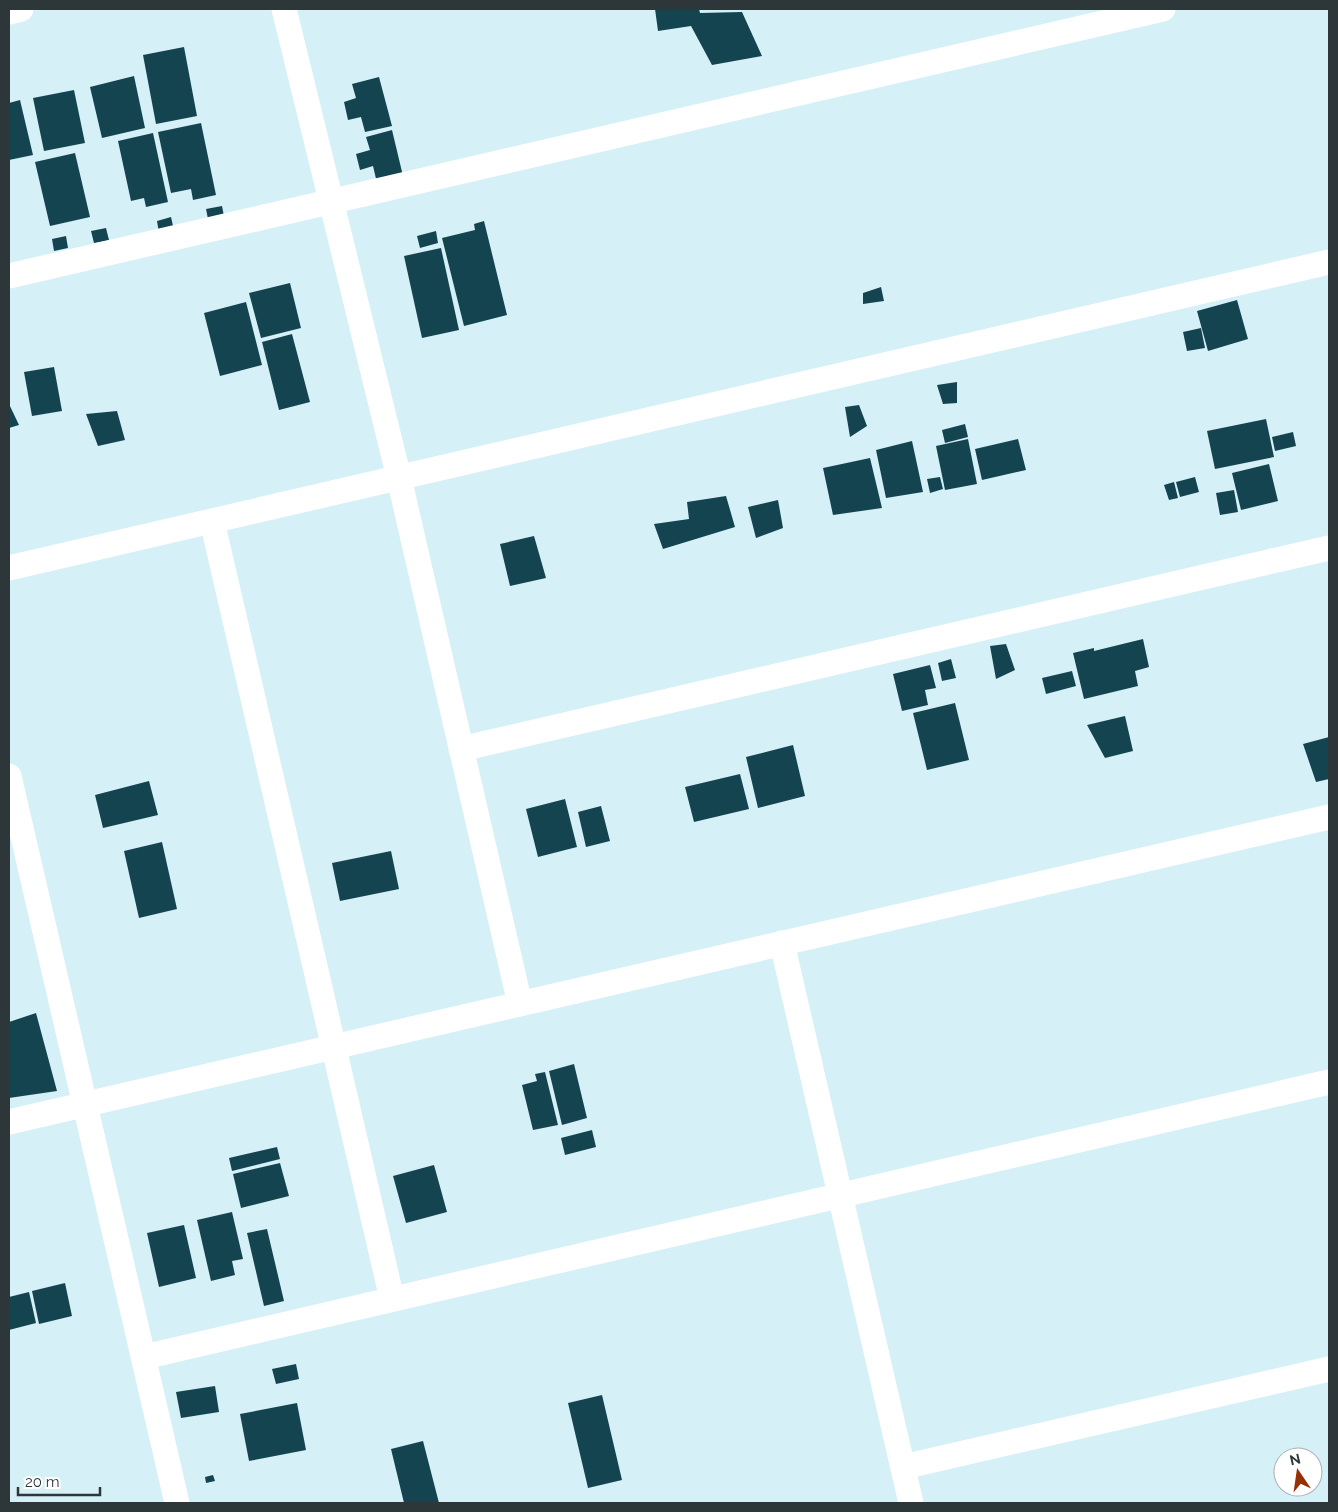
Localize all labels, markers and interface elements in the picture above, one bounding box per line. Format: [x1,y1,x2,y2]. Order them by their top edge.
north arrow [1273,1447,1323,1497]
text: N [1288,1450,1302,1468]
scale bar [18,1464,100,1496]
text: 20 m [25,1473,60,1491]

